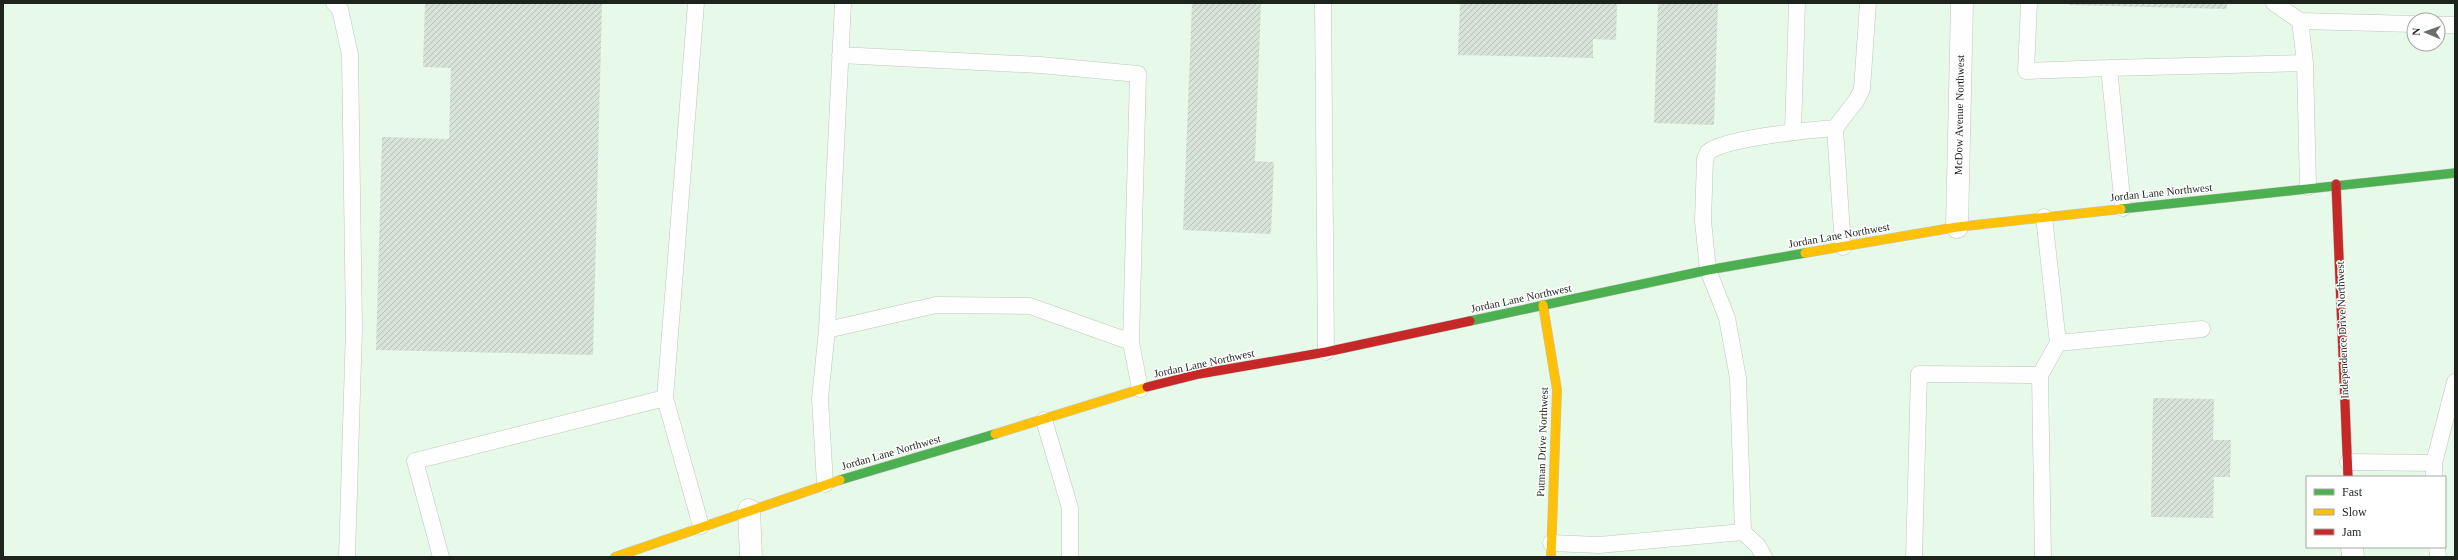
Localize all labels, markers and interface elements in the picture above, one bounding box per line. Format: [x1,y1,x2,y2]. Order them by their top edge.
north arrow [2406,12,2446,52]
text: N [2410,27,2422,36]
street label: McDow Avenue Northwest [1952,55,1966,175]
street label: Jordan Lane Northwest [2109,181,2213,203]
street label: Jordan Lane Northwest [1787,220,1891,250]
street label: Independence Drive Northwest [2334,261,2350,399]
street label: Jordan Lane Northwest [1470,281,1572,315]
street label: Jordan Lane Northwest [1153,346,1255,380]
street label: Putman Drive Northwest [1534,387,1550,497]
street label: Jordan Lane Northwest [840,432,942,472]
legend [2306,476,2446,548]
text: Fast [2342,485,2363,499]
text: Slow [2342,505,2367,519]
text: Jam [2342,525,2362,539]

